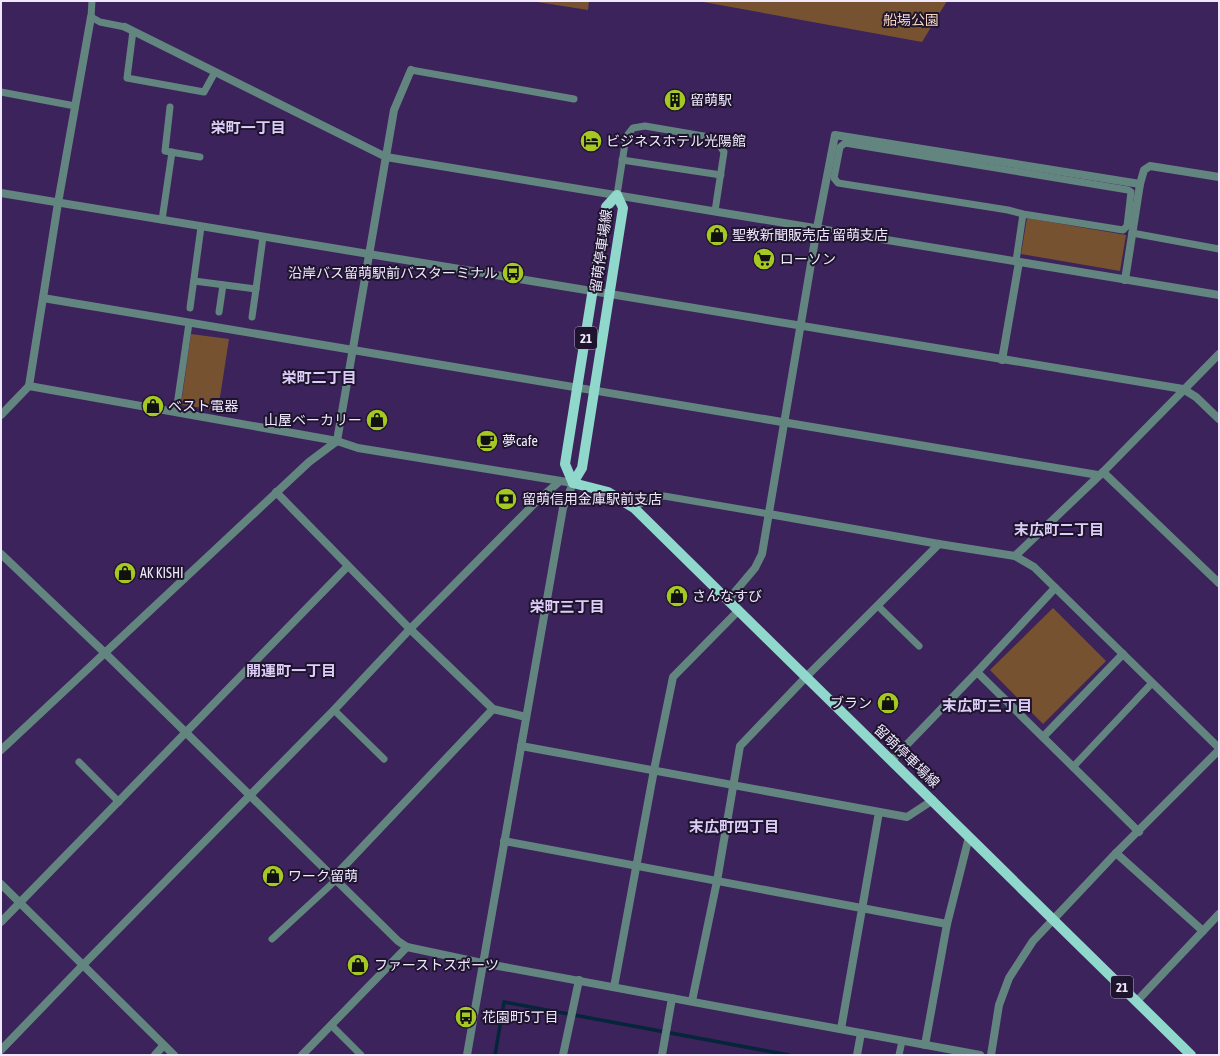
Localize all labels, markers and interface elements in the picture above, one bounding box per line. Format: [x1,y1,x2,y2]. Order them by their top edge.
park label: 船場公園 [883,12,939,28]
building icon: 留萌駅 [662,87,688,113]
place label: 留萌駅 [690,92,732,108]
district label: 栄町一丁目 [210,119,286,136]
hotel icon: ビジネスホテル光陽館 [578,128,604,154]
place label: ビジネスホテル光陽館 [606,133,746,149]
street label: 留萌停車場線 [587,208,615,294]
shop icon: 聖教新聞販売店 留萌支店 [704,222,730,248]
place label: 聖教新聞販売店 留萌支店 [732,227,888,243]
supermarket icon: ローソン [751,246,777,272]
place label: ローソン [780,251,836,267]
bus stop icon: 沿岸バス留萌駅前バスターミナル [500,260,526,286]
place label: 沿岸バス留萌駅前バスターミナル [288,265,498,281]
road number: 21 [575,327,597,349]
district label: 栄町二丁目 [281,369,357,386]
shop icon: ベスト電器 [140,393,166,419]
place label: ベスト電器 [168,398,238,414]
shop icon: 山屋ベーカリー [364,407,390,433]
place label: 山屋ベーカリー [264,412,362,428]
cafe icon: 夢cafe [474,428,500,454]
place label: 夢cafe [502,433,538,449]
bank icon: 留萌信用金庫駅前支店 [493,486,519,512]
place label: 留萌信用金庫駅前支店 [522,491,662,507]
district label: 末広町二丁目 [1014,521,1104,538]
shop icon: AK KISHI [112,560,138,586]
place label: AK KISHI [140,565,184,581]
shop icon: さんなすび [664,583,690,609]
place label: さんなすび [692,588,762,604]
district label: 栄町三丁目 [529,598,605,615]
district label: 開運町一丁目 [246,662,336,679]
shop icon: ブラン [875,690,901,716]
place label: ブラン [830,695,872,711]
district label: 末広町三丁目 [942,697,1032,714]
street label: 留萌停車場線 [871,721,943,791]
district label: 末広町四丁目 [689,818,779,835]
shop icon: ワーク留萌 [260,863,286,889]
place label: ワーク留萌 [288,868,358,884]
shop icon: ファーストスポーツ [345,952,371,978]
place label: ファーストスポーツ [374,957,499,973]
road number: 21 [1111,976,1133,998]
bus stop icon: 花園町5丁目 [453,1004,479,1030]
place label: 花園町5丁目 [482,1009,559,1025]

